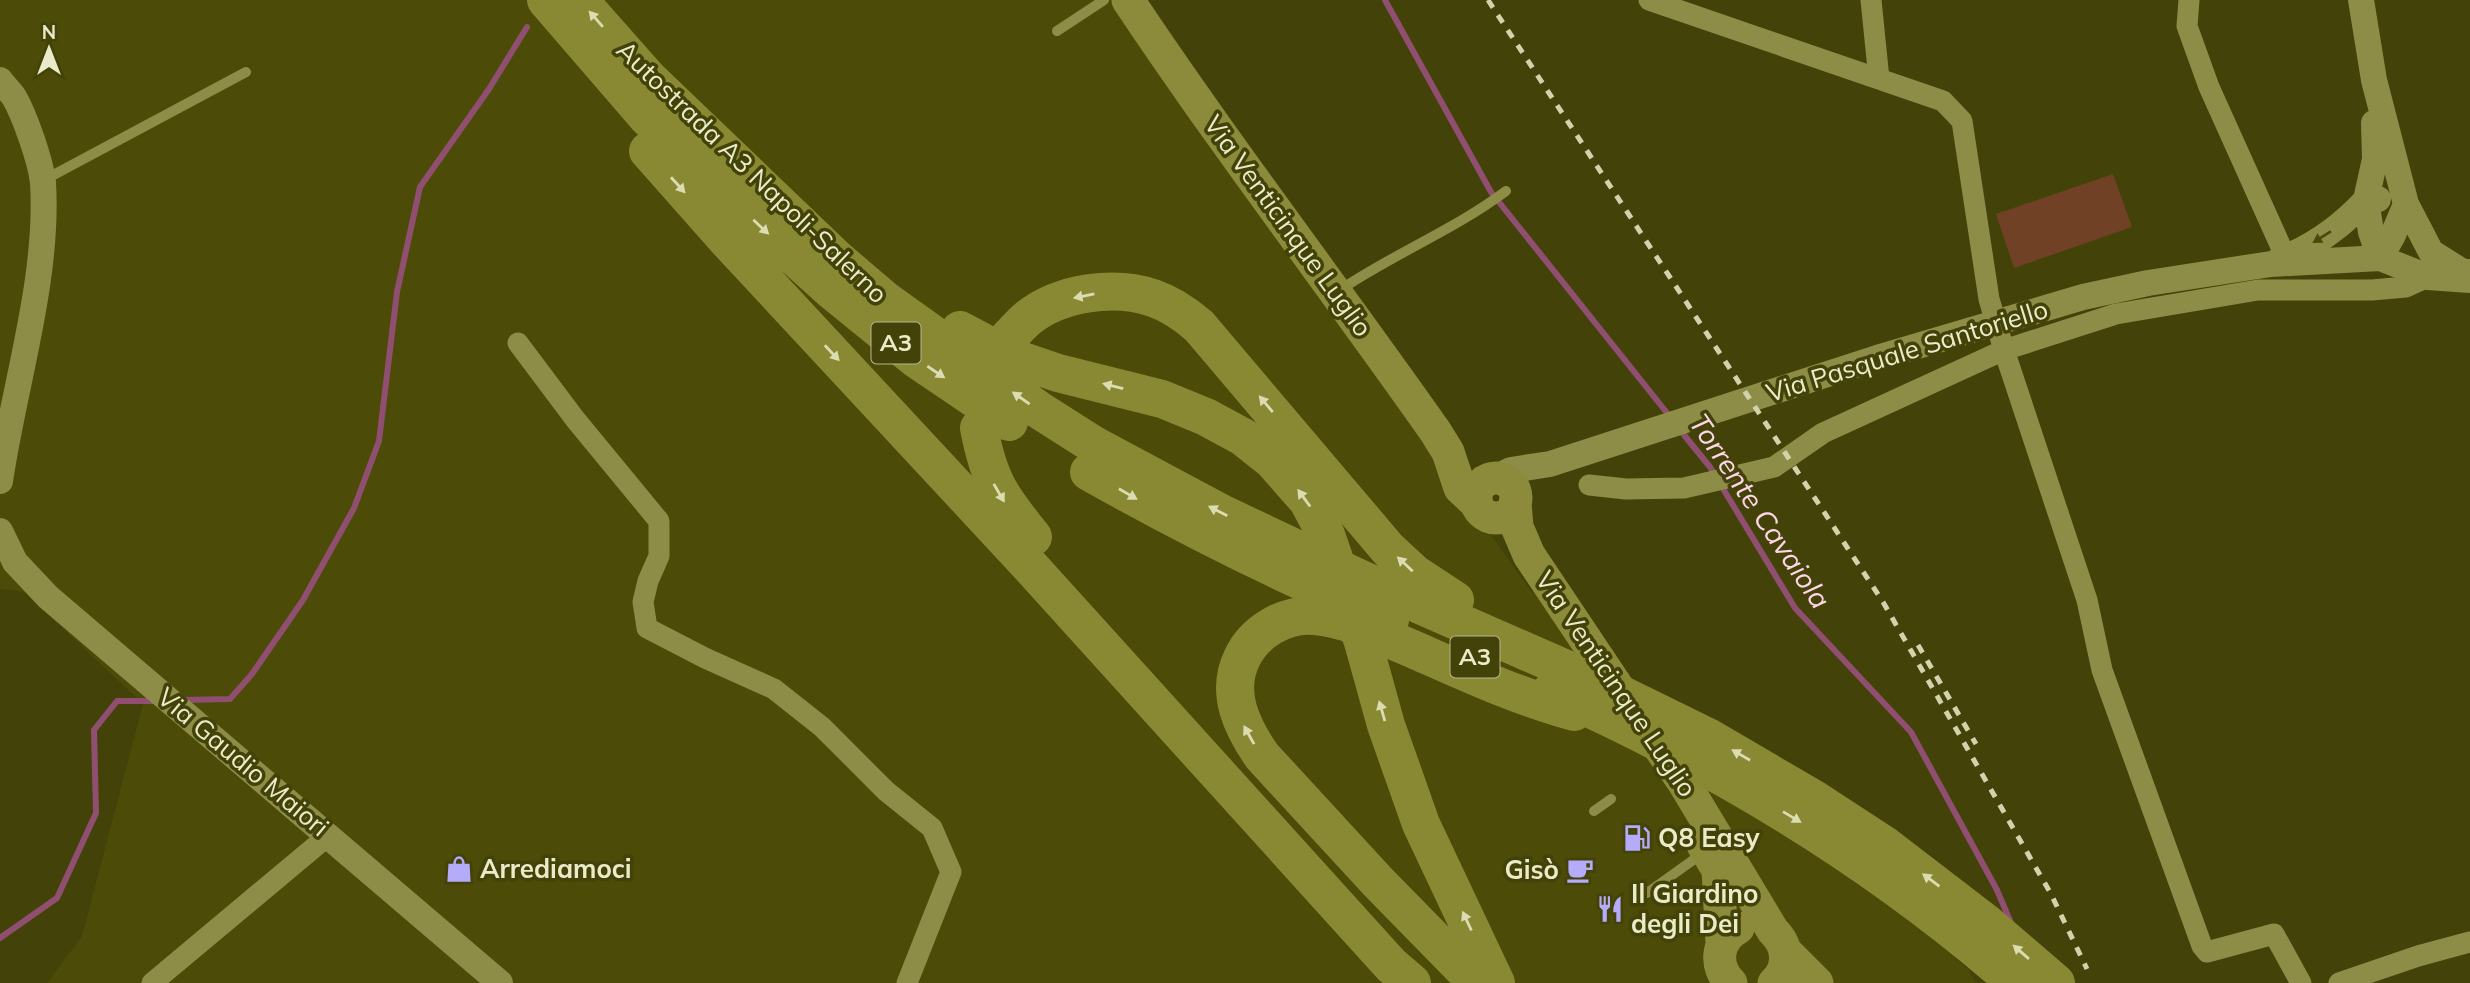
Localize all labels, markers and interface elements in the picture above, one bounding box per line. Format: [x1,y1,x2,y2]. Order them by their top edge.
one-way arrow [589,11,604,28]
north arrow [14,14,84,84]
text: N [42,20,56,44]
street label: Autostrada A3 Napoli-Salerno [610,33,895,310]
street label: Via Venticinque Luglio [1197,109,1380,343]
one-way arrow [670,176,686,194]
one-way arrow [753,218,770,235]
one-way arrow [2313,230,2332,243]
one-way arrow [1072,290,1094,301]
street label: Via Pasquale Santoriello [1762,292,2052,409]
road number: A3 [872,322,920,364]
one-way arrow [823,344,839,361]
one-way arrow [927,365,945,379]
one-way arrow [1102,380,1124,391]
one-way arrow [1011,392,1030,405]
one-way arrow [1259,396,1274,413]
water label: Torrente Cavaiola [1682,407,1839,615]
one-way arrow [993,483,1005,502]
one-way arrow [1118,488,1138,500]
one-way arrow [1297,489,1311,507]
one-way arrow [1208,505,1228,517]
one-way arrow [1396,556,1413,573]
street label: Via Venticinque Luglio [1528,564,1704,803]
road number: A3 [1450,636,1500,678]
street label: Via Gaudio Maiori [151,680,336,843]
one-way arrow [1377,700,1387,721]
one-way arrow [1243,725,1255,744]
one-way arrow [1731,750,1751,762]
one-way arrow [1783,811,1802,824]
place label: Q8 Easy [1658,821,1760,854]
fuel station icon: Q8 Easy [1622,823,1652,853]
place label: Arrediamoci [480,852,632,885]
place label: Gisò [1505,853,1559,886]
shop icon: Arrediamoci [444,854,474,884]
cafe icon: Gisò [1565,855,1595,885]
one-way arrow [1922,873,1941,887]
place label: Il Giardino degli Dei [1631,877,1758,940]
restaurant icon: Il Giardino degli Dei [1595,894,1625,924]
one-way arrow [1461,911,1472,932]
one-way arrow [2012,945,2029,960]

